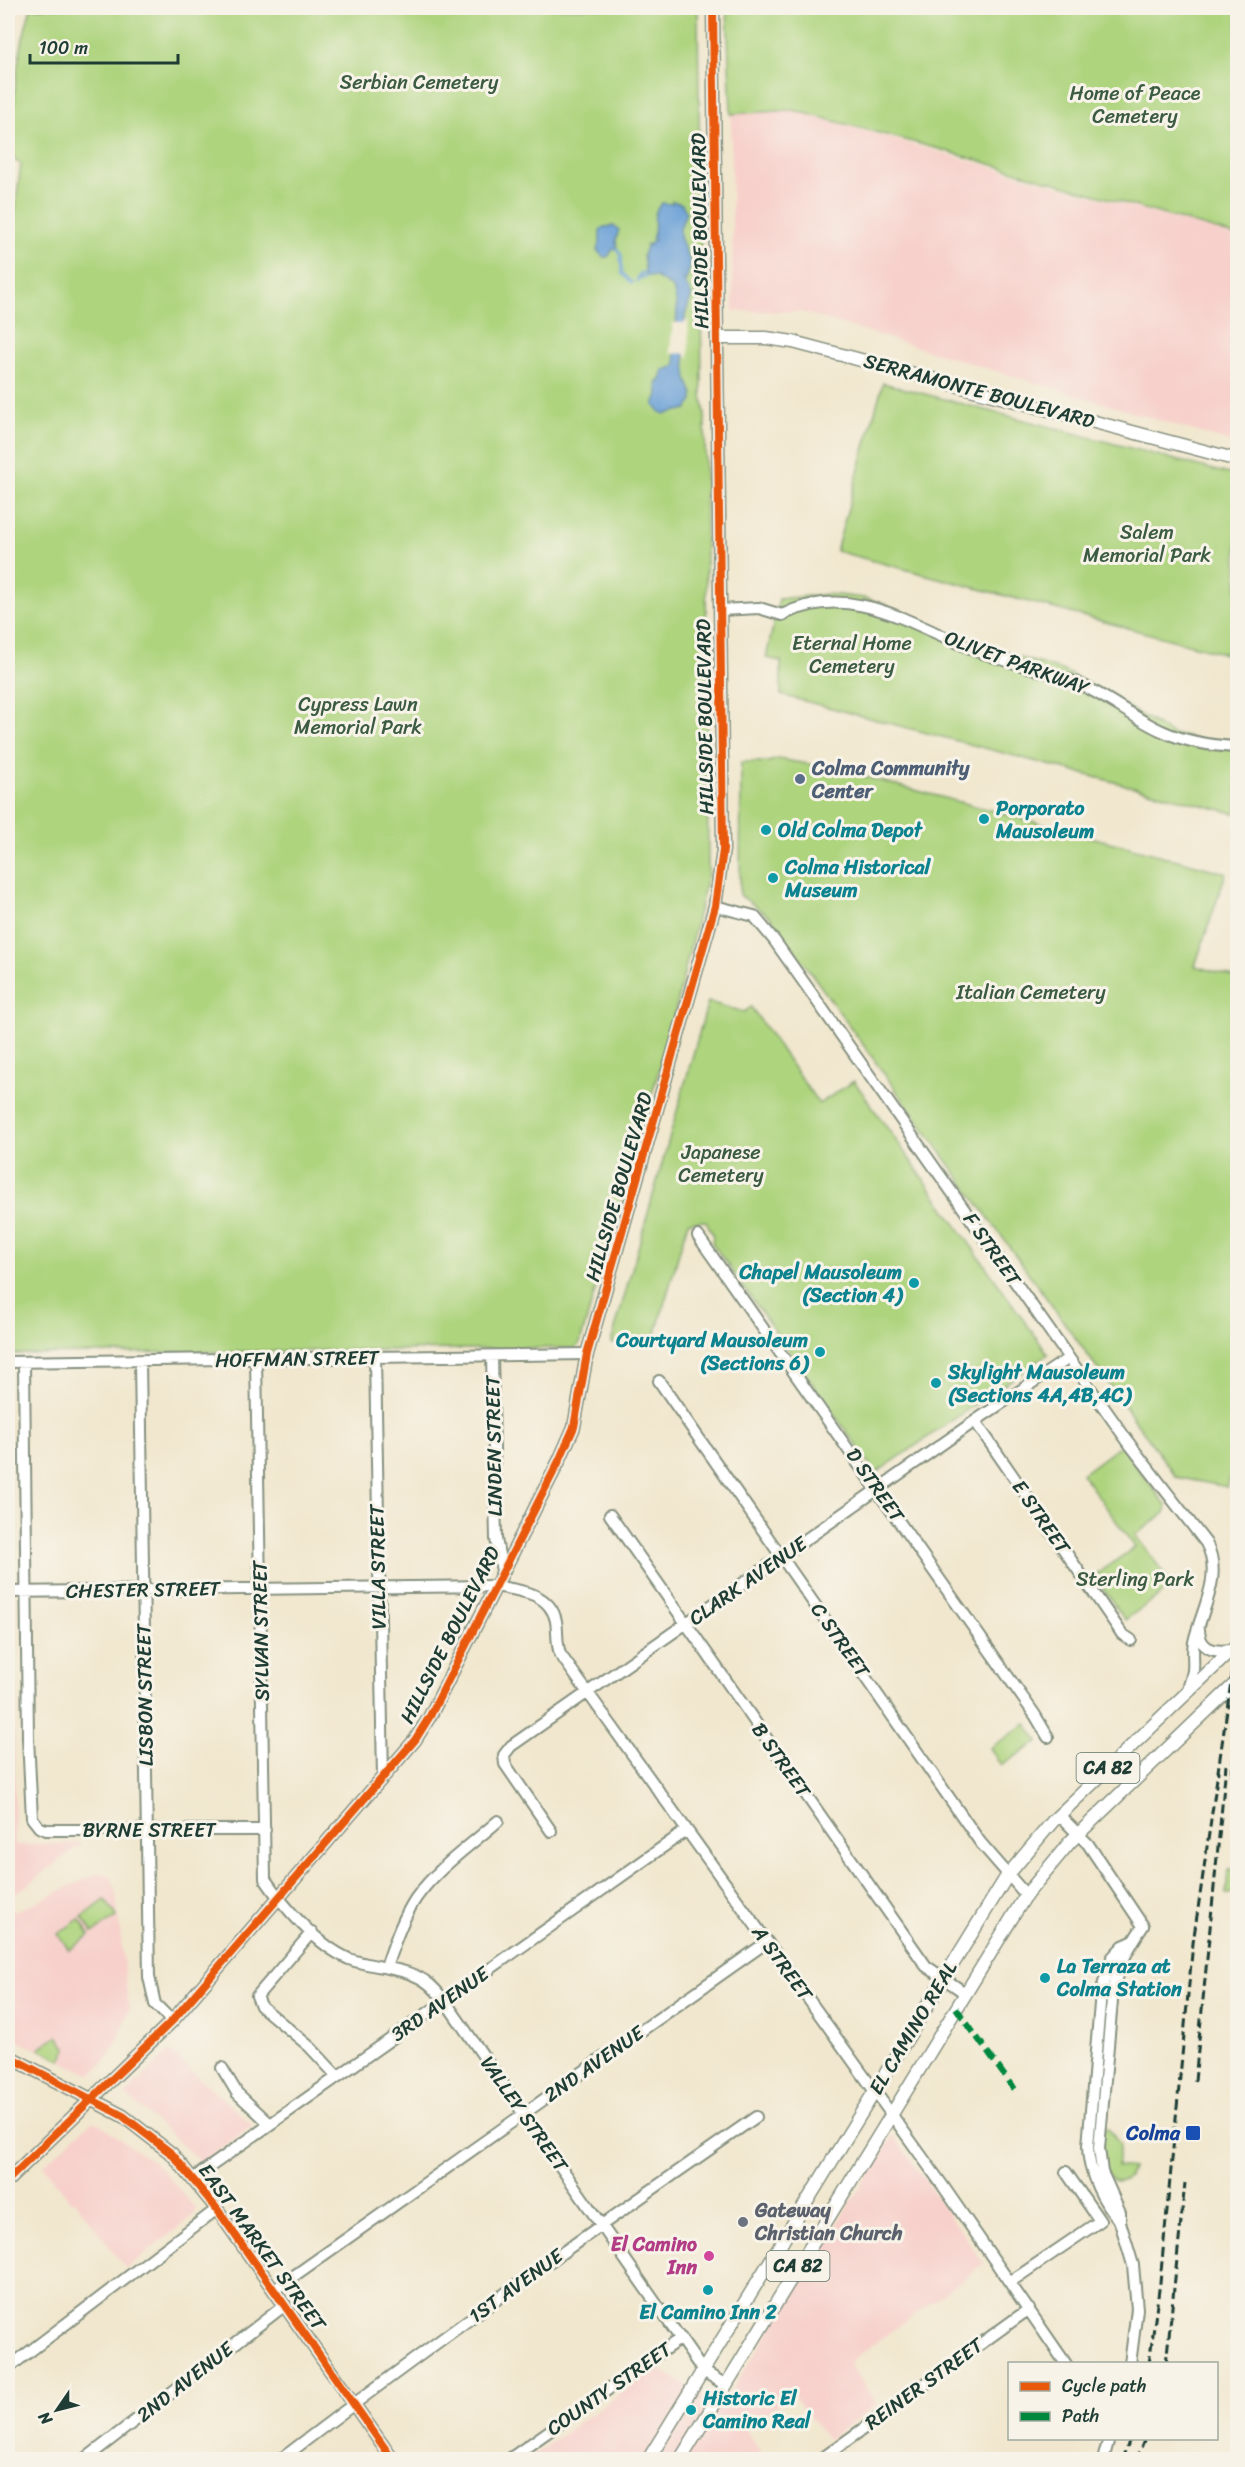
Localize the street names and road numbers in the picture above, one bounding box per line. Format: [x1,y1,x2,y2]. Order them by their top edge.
street label: HILLSIDE BOULEVARD [681,133,719,329]
street label: SERRAMONTE BOULEVARD [860,343,1098,439]
street label: HILLSIDE BOULEVARD [686,619,724,815]
street label: OLIVET PARKWAY [940,621,1095,706]
street label: HILLSIDE BOULEVARD [575,1088,663,1286]
street label: F STREET [954,1205,1031,1294]
street label: HOFFMAN STREET [215,1340,380,1378]
street label: LINDEN STREET [475,1374,513,1517]
street label: D STREET [836,1440,914,1531]
street label: E STREET [1002,1472,1081,1563]
street label: VILLA STREET [359,1502,397,1630]
street label: CLARK AVENUE [681,1526,816,1635]
street label: HILLSIDE BOULEVARD [390,1540,510,1730]
street label: SYLVAN STREET [242,1560,280,1701]
street label: CHESTER STREET [66,1571,221,1609]
street label: C STREET [801,1595,880,1686]
street label: LISBON STREET [126,1622,164,1766]
street label: B STREET [742,1715,821,1806]
road number: CA 82 [1076,1753,1140,1783]
street label: BYRNE STREET [82,1813,217,1848]
street label: A STREET [742,1917,823,2010]
street label: EL CAMINO REAL [859,1954,967,2102]
street label: 3RD AVENUE [383,1956,498,2051]
street label: 2ND AVENUE [536,2015,653,2112]
street label: VALLEY STREET [471,2049,578,2181]
street label: EAST MARKET STREET [189,2156,336,2340]
street label: 1ST AVENUE [461,2238,573,2333]
road number: CA 82 [766,2251,830,2281]
street label: REINER STREET [857,2328,992,2439]
street label: 2ND AVENUE [128,2331,243,2432]
street label: COUNTY STREET [539,2332,680,2445]

